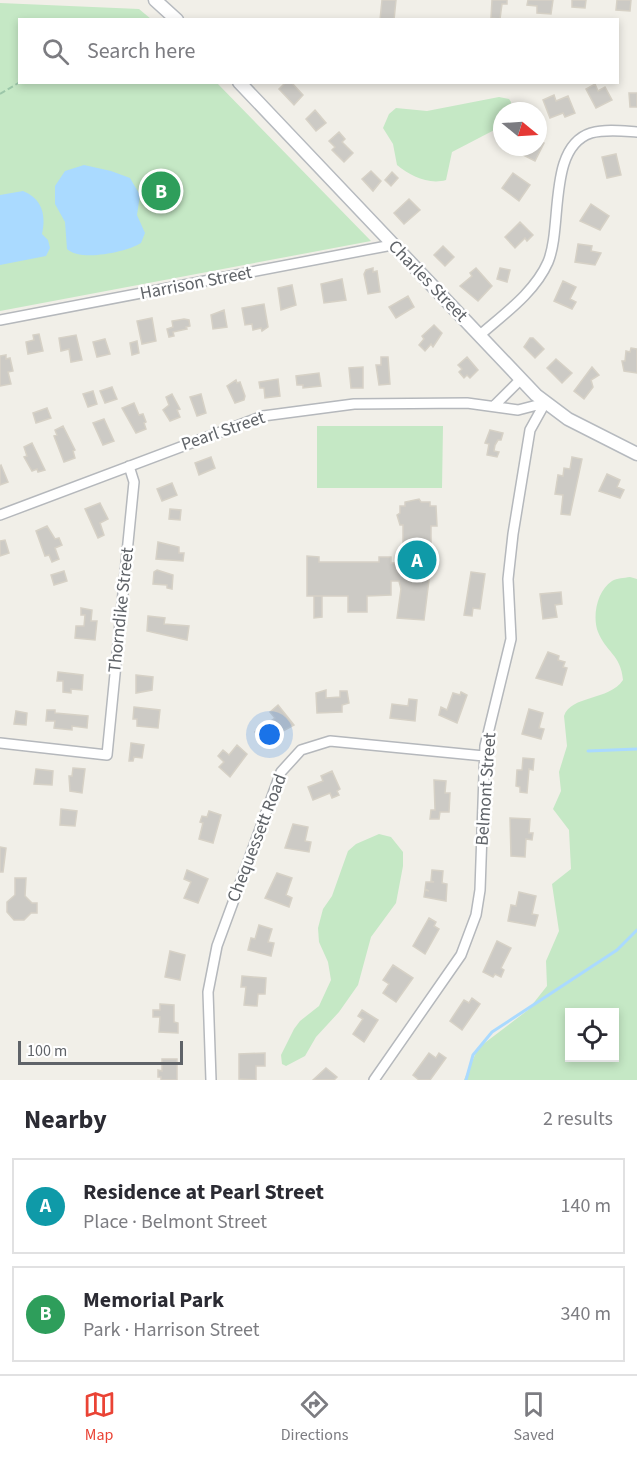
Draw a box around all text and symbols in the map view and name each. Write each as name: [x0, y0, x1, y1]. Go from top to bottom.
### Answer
search box: [18, 18, 619, 84]
icon: search: [39, 35, 72, 68]
text: Search here: [87, 35, 195, 67]
north arrow: [493, 102, 547, 156]
pin: B: [142, 168, 180, 213]
street label: Charles Street: [382, 234, 474, 328]
street label: Harrison Street: [138, 260, 254, 306]
street label: Pearl Street: [178, 405, 268, 457]
pin: A: [398, 538, 436, 582]
street label: Thorndike Street: [102, 546, 140, 674]
your location: [255, 720, 284, 749]
street label: Belmont Street: [470, 732, 502, 846]
street label: Chequessett Road: [221, 770, 293, 906]
map controls: [565, 1008, 619, 1062]
button: locate: [565, 1008, 619, 1062]
scale bar: [18, 1038, 183, 1066]
text: 100 m: [27, 1040, 67, 1062]
text: Nearby: [24, 1101, 107, 1138]
text: 2 results: [543, 1105, 613, 1133]
text: Residence at Pearl Street: [83, 1176, 324, 1208]
text: A: [40, 1192, 51, 1220]
text: 140 m: [561, 1192, 611, 1220]
text: Place · Belmont Street: [83, 1208, 267, 1236]
text: Memorial Park: [83, 1284, 224, 1316]
text: B: [39, 1300, 52, 1328]
text: 340 m: [561, 1300, 611, 1328]
text: Park · Harrison Street: [83, 1316, 260, 1344]
tab: Map: [83, 1388, 116, 1446]
tab: Directions: [281, 1388, 348, 1446]
tab: Saved: [514, 1388, 554, 1446]

